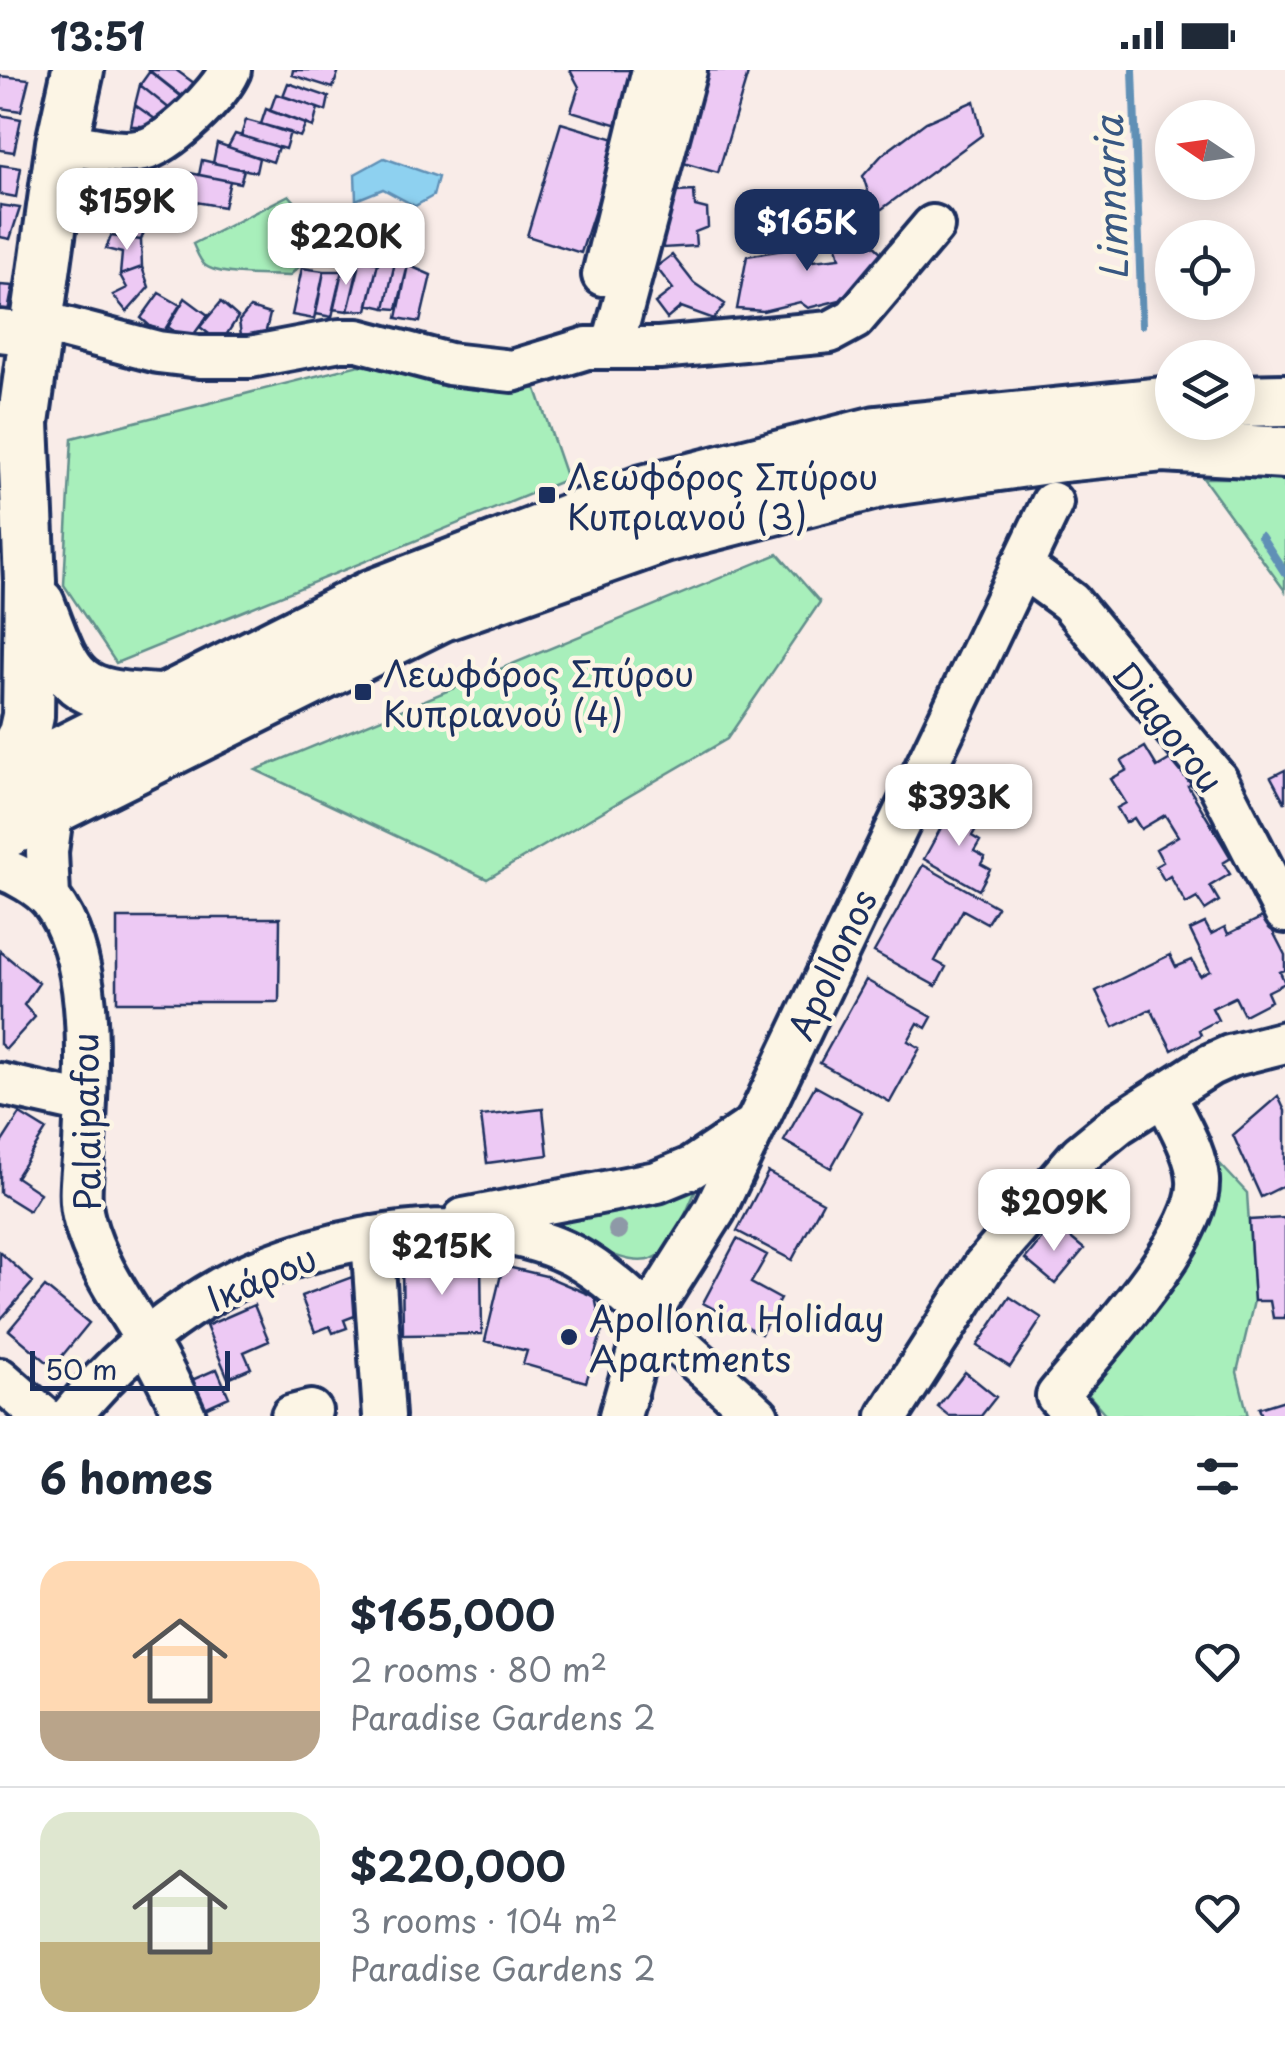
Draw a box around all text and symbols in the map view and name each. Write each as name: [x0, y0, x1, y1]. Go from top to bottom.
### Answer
text: 13:51: [50, 7, 145, 64]
north arrow: [1155, 100, 1255, 200]
map controls: [1155, 100, 1255, 440]
water label: Limnaria: [1079, 114, 1141, 281]
pin: $159K: [57, 168, 197, 253]
text: $159K: [79, 176, 175, 224]
pin: $165K: [737, 189, 877, 274]
text: $165K: [757, 197, 857, 245]
pin: $220K: [276, 203, 416, 288]
text: $220K: [290, 211, 402, 259]
button: locate: [1155, 220, 1255, 320]
button: layers: [1155, 340, 1255, 440]
place label: Λεωφόρος Σπύρου Κυπριανού (3): [567, 449, 878, 542]
marker: Λεωφόρος Σπύρου Κυπριανού (3): [536, 484, 558, 506]
place label: Λεωφόρος Σπύρου Κυπριανού (4): [383, 646, 694, 739]
street label: Diagorou: [1101, 649, 1237, 803]
marker: Λεωφόρος Σπύρου Κυπριανού (4): [352, 681, 374, 703]
pin: $393K: [889, 764, 1029, 849]
text: $393K: [907, 772, 1011, 820]
street label: Apollonos: [773, 880, 889, 1048]
street label: Palaipafou: [57, 1032, 113, 1212]
pin: $209K: [984, 1169, 1124, 1254]
text: $209K: [1000, 1177, 1108, 1225]
pin: $215K: [372, 1213, 512, 1298]
text: $215K: [392, 1221, 492, 1269]
street label: Ικάρου: [198, 1230, 324, 1324]
place label: Apollonia Holiday Apartments: [589, 1291, 885, 1384]
marker: Apollonia Holiday Apartments: [558, 1326, 580, 1348]
scale bar: [30, 1346, 230, 1390]
text: 50 m: [45, 1347, 118, 1390]
text: 6 homes: [40, 1445, 213, 1508]
icon: filters: [1190, 1449, 1245, 1504]
text: $165,000: [350, 1582, 555, 1645]
icon: home: [120, 1601, 240, 1721]
icon: heart: [1190, 1634, 1245, 1689]
text: 2 rooms · 80 m²: [350, 1645, 607, 1693]
text: Paradise Gardens 2: [350, 1693, 656, 1741]
text: $220,000: [350, 1833, 566, 1896]
icon: home: [120, 1852, 240, 1972]
icon: heart: [1190, 1885, 1245, 1940]
text: 3 rooms · 104 m²: [350, 1896, 618, 1944]
text: Paradise Gardens 2: [350, 1944, 656, 1992]

